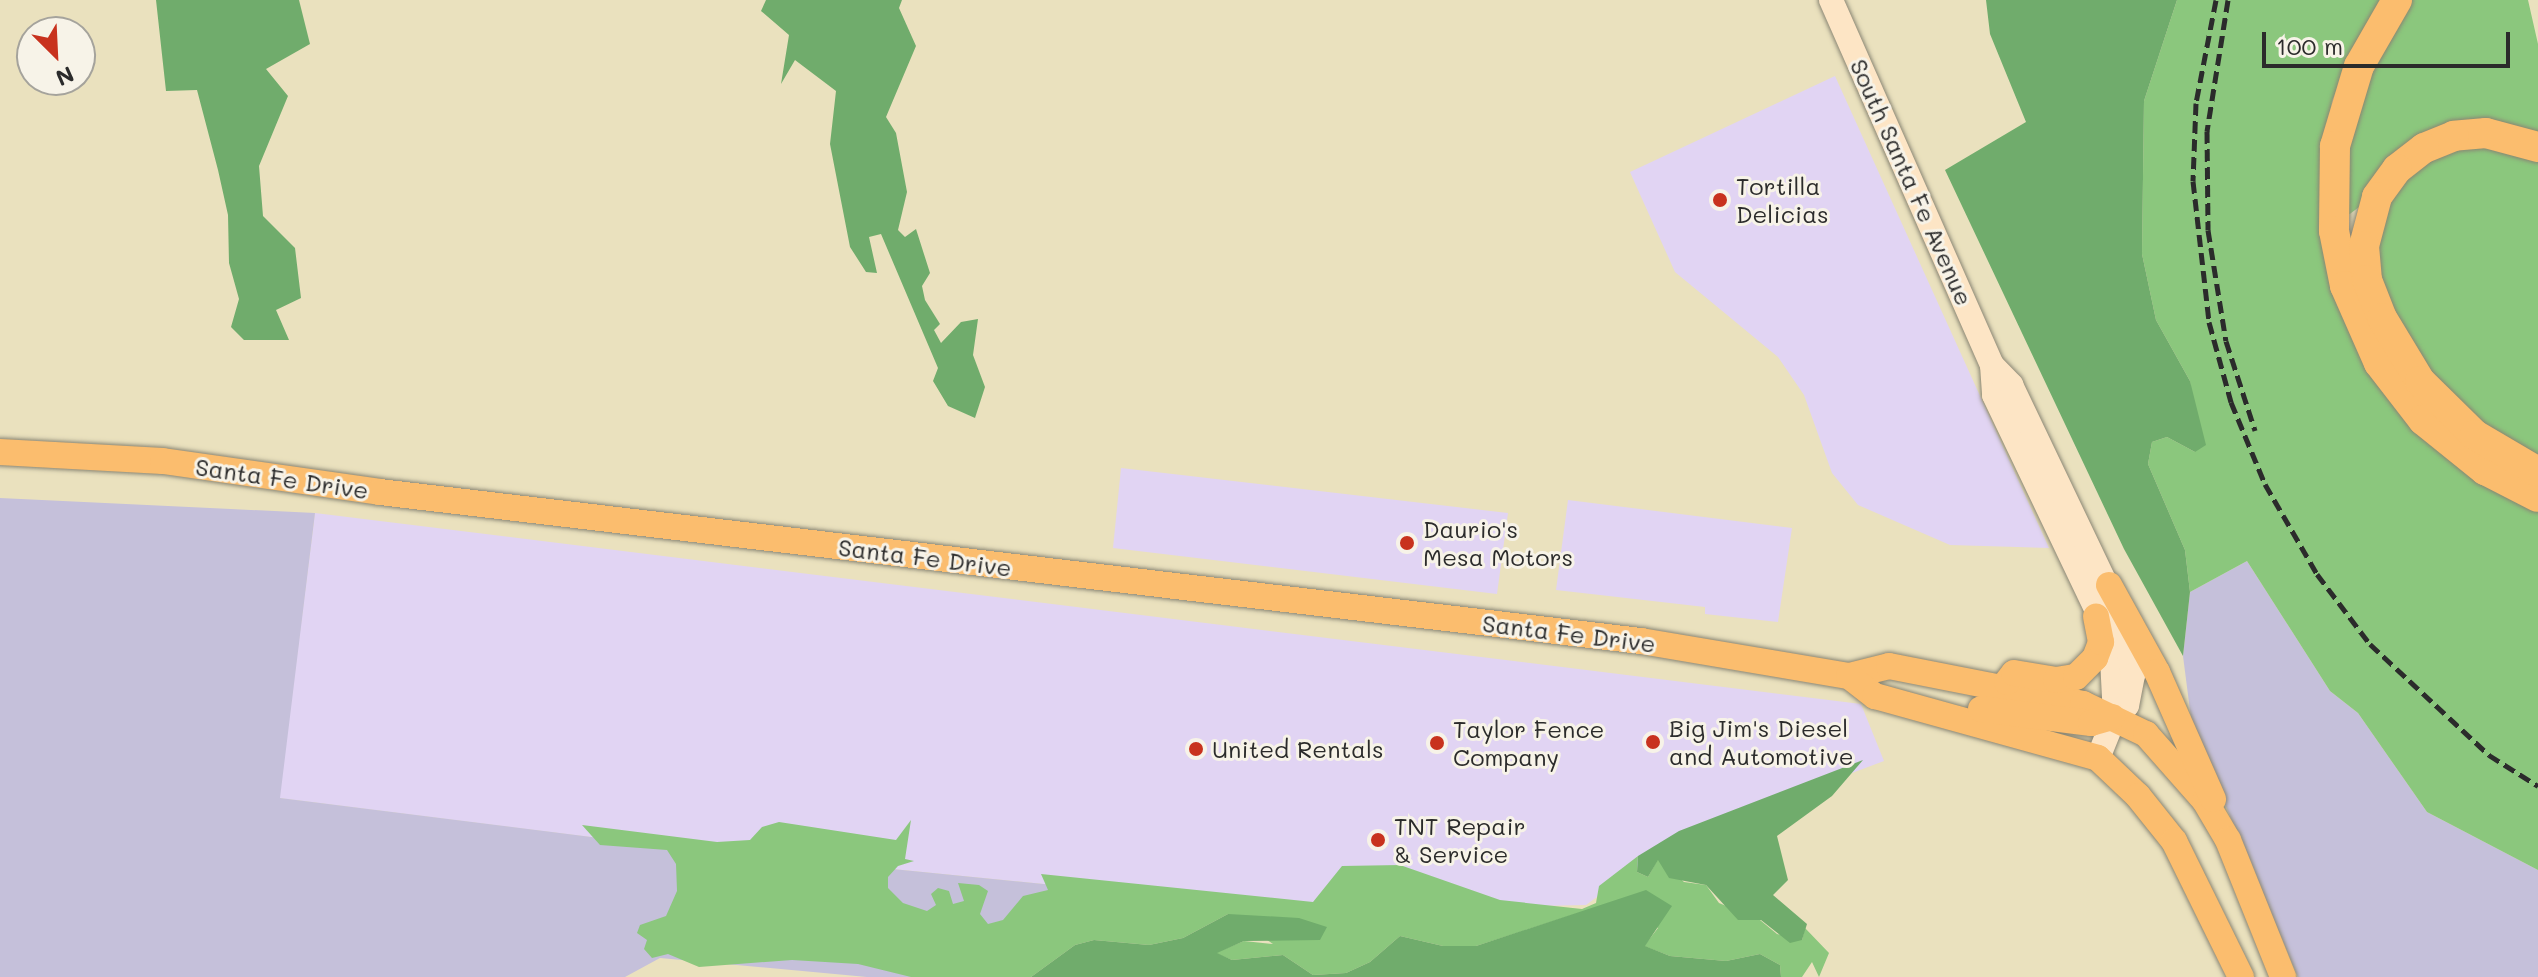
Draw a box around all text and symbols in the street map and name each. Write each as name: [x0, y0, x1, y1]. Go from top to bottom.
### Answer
north arrow: [16, 16, 96, 96]
scale bar: [2266, 16, 2514, 66]
text: 100 m: [2276, 30, 2343, 61]
street label: South Santa Fe Avenue: [1845, 54, 1979, 310]
text: N: [52, 60, 79, 93]
place label: Tortilla Delicias: [1736, 172, 1829, 228]
marker: Tortilla Delicias: [1711, 191, 1729, 209]
street label: Santa Fe Drive: [194, 452, 370, 504]
place label: Daurio's Mesa Motors: [1423, 515, 1573, 571]
street label: Santa Fe Drive: [837, 532, 1013, 582]
marker: Daurio's Mesa Motors: [1398, 534, 1416, 552]
street label: Santa Fe Drive: [1481, 608, 1657, 658]
place label: Big Jim's Diesel and Automotive: [1669, 714, 1853, 770]
place label: Taylor Fence Company: [1453, 715, 1604, 771]
marker: Big Jim's Diesel and Automotive: [1644, 733, 1662, 751]
marker: Taylor Fence Company: [1428, 734, 1446, 752]
place label: United Rentals: [1212, 735, 1384, 763]
marker: United Rentals: [1187, 740, 1205, 758]
place label: TNT Repair & Service: [1394, 812, 1526, 868]
marker: TNT Repair & Service: [1369, 831, 1387, 849]

